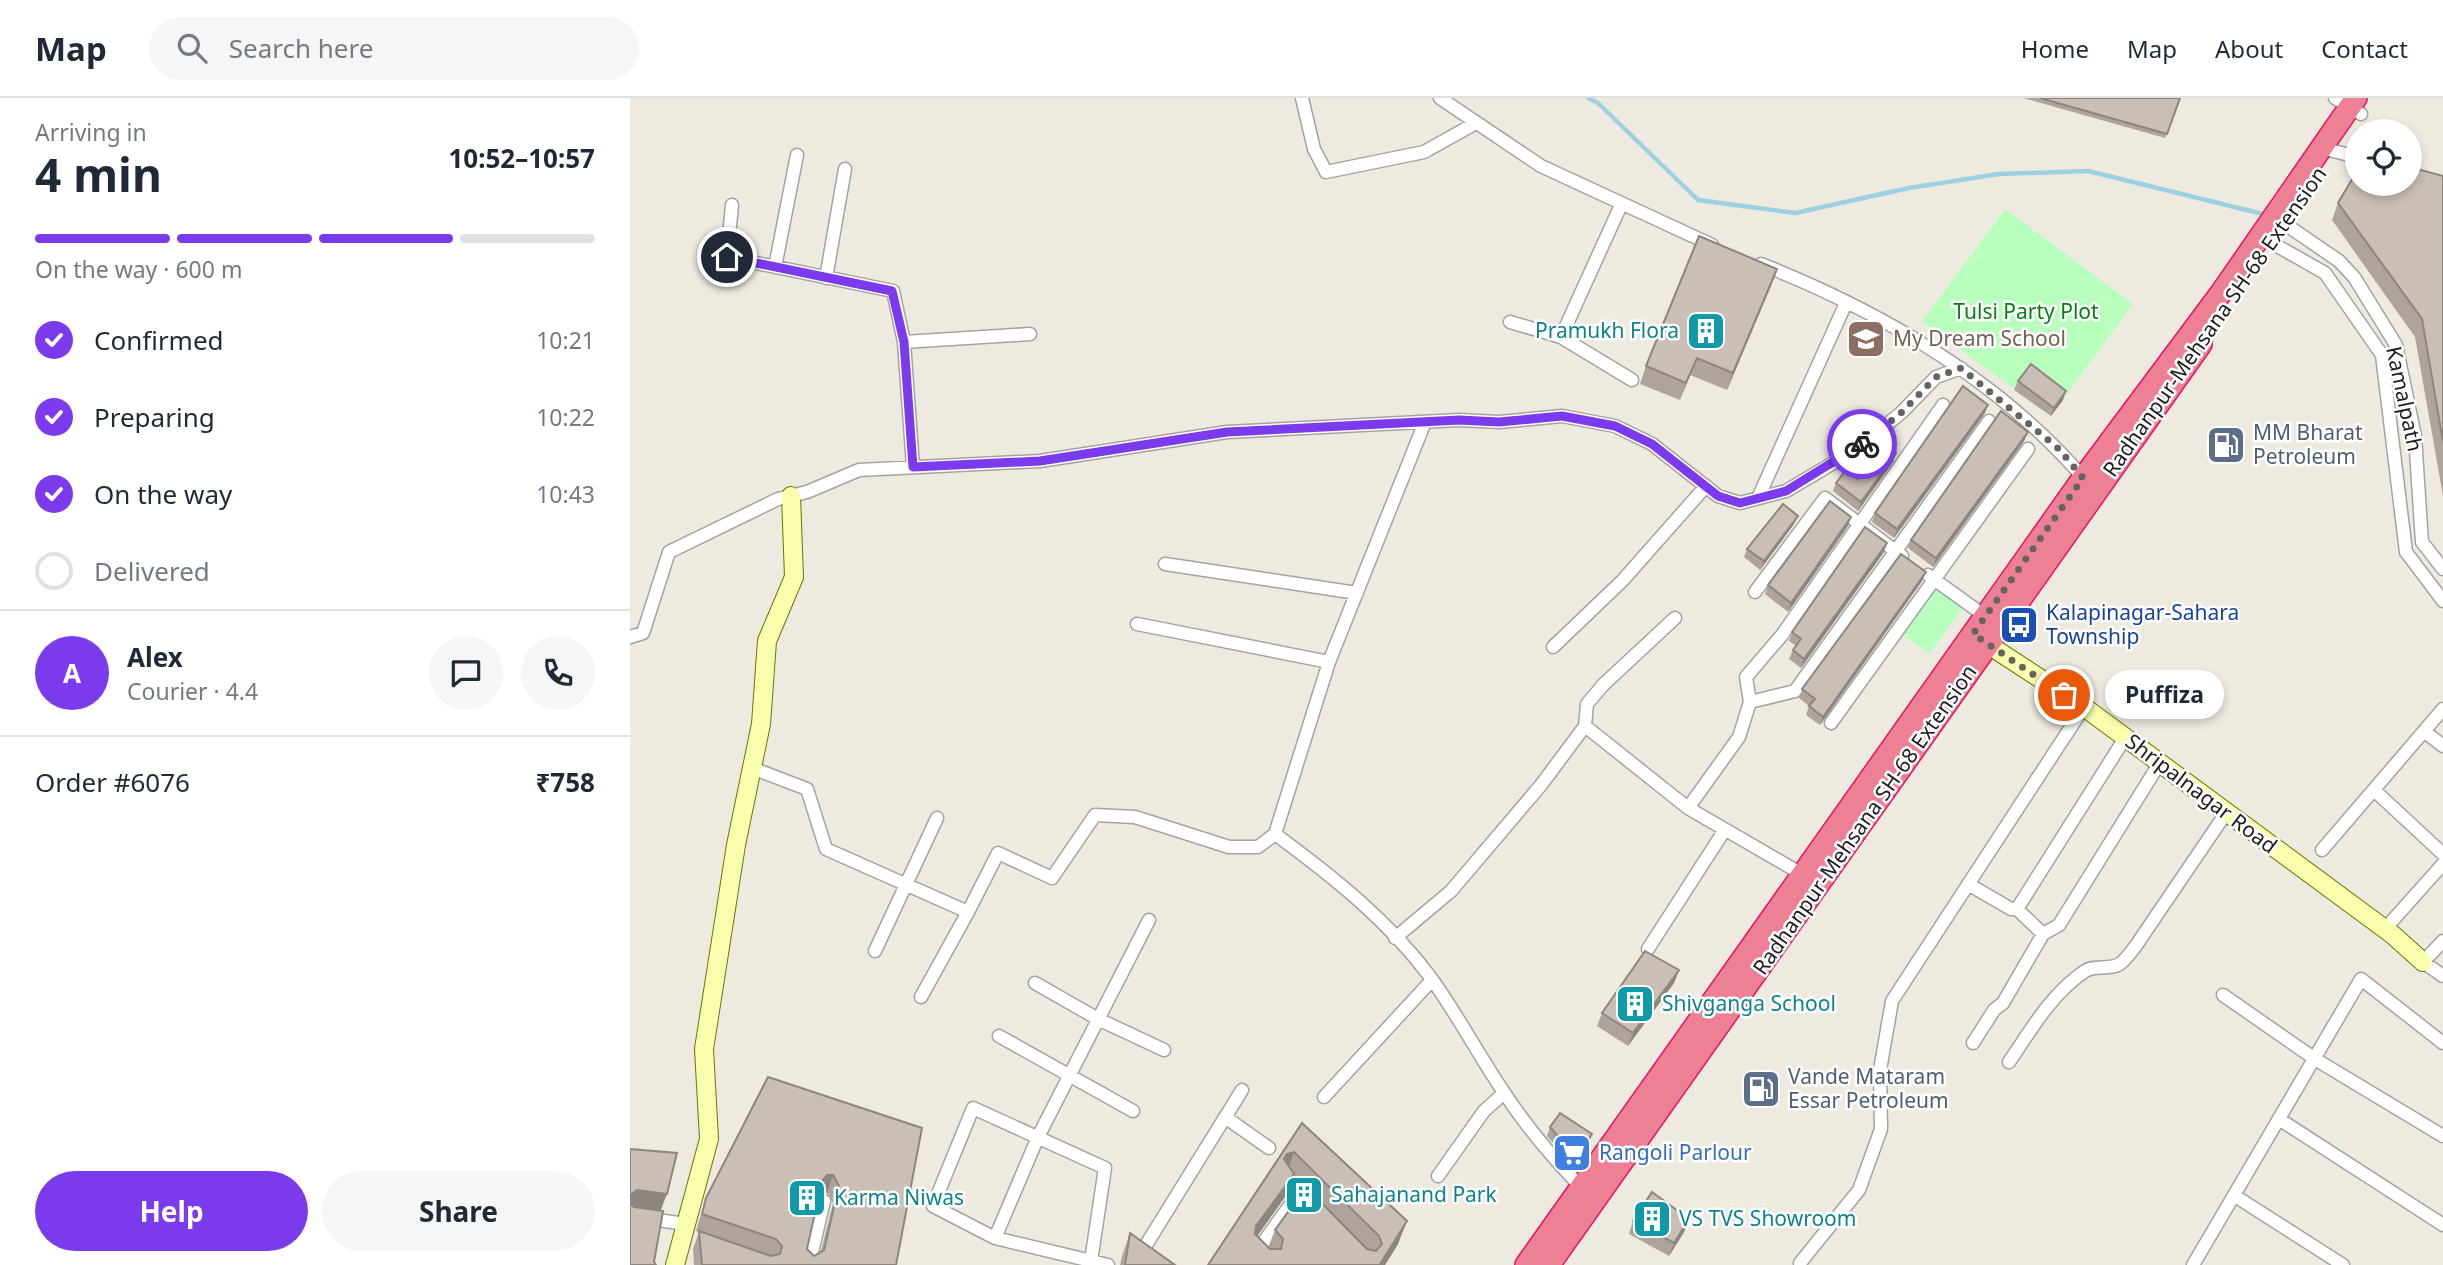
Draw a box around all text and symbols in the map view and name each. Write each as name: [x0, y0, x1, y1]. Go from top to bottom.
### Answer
search box: [149, 17, 639, 80]
text: Map: [35, 26, 107, 71]
icon: search: [173, 29, 211, 67]
text: Search here: [229, 30, 373, 66]
text: Home: [2021, 32, 2089, 65]
text: Map: [2127, 32, 2177, 65]
text: About: [2215, 32, 2283, 65]
text: Contact: [2321, 32, 2408, 65]
text: Arriving in: [35, 116, 147, 148]
map controls: [2345, 119, 2422, 196]
button: locate: [2345, 119, 2422, 196]
text: 10:52–10:57: [448, 140, 595, 176]
text: 4 min: [35, 143, 162, 205]
street label: Radhanpur-Mehsana SH-68 Extension: [2096, 161, 2332, 482]
pin: [697, 227, 757, 287]
icon: home: [708, 238, 746, 276]
text: On the way · 600 m: [35, 253, 242, 285]
park label: Tulsi Party Plot: [1953, 297, 2099, 325]
building icon: Pramukh Flora: [1685, 310, 1727, 352]
place label: Pramukh Flora: [1535, 316, 1679, 344]
school or university icon: My Dream School: [1845, 318, 1887, 360]
icon: check: [35, 321, 73, 359]
text: Confirmed: [94, 322, 224, 358]
text: 10:21: [536, 324, 595, 356]
place label: My Dream School: [1893, 324, 2066, 352]
street label: Kamalpath: [2380, 344, 2430, 454]
icon: check: [35, 398, 73, 436]
text: Preparing: [94, 399, 215, 435]
text: 10:22: [536, 401, 595, 433]
courier: [1827, 409, 1897, 479]
place label: MM Bharat Petroleum: [2253, 418, 2363, 470]
fuel station icon: MM Bharat Petroleum: [2205, 424, 2247, 466]
icon: bike: [1843, 425, 1881, 463]
icon: check: [35, 475, 73, 513]
text: On the way: [94, 476, 232, 512]
text: 10:43: [536, 478, 595, 510]
text: Delivered: [94, 553, 210, 589]
place label: Kalapinagar-Sahara Township: [2046, 598, 2239, 650]
bus stop icon: Kalapinagar-Sahara Township: [1998, 604, 2040, 646]
button: chat: [429, 636, 503, 710]
button: phone: [521, 636, 595, 710]
text: Alex: [127, 639, 183, 675]
text: A: [63, 655, 81, 691]
street label: Radhanpur-Mehsana SH-68 Extension: [1746, 659, 1982, 980]
pin: [2034, 665, 2094, 725]
callout: Puffiza: [2106, 670, 2225, 720]
text: Courier · 4.4: [127, 675, 258, 707]
icon: bag: [2045, 676, 2083, 714]
text: Puffiza: [2125, 678, 2204, 710]
street label: Shripalnagar Road: [2120, 727, 2283, 859]
text: Order #6076: [35, 764, 190, 800]
text: ₹758: [536, 764, 595, 800]
building icon: Shivganga School: [1614, 983, 1656, 1025]
place label: Shivganga School: [1662, 989, 1836, 1017]
place label: Vande Mataram Essar Petroleum: [1788, 1062, 1949, 1114]
fuel station icon: Vande Mataram Essar Petroleum: [1740, 1068, 1782, 1110]
supermarket icon: Rangoli Parlour: [1551, 1132, 1593, 1174]
place label: Rangoli Parlour: [1599, 1138, 1752, 1166]
button: Help: [35, 1171, 308, 1251]
button: Share: [322, 1171, 595, 1251]
building icon: Sahajanand Park: [1283, 1174, 1325, 1216]
building icon: Karma Niwas: [786, 1177, 828, 1219]
place label: Sahajanand Park: [1331, 1180, 1498, 1208]
place label: Karma Niwas: [834, 1183, 964, 1211]
building icon: VS TVS Showroom: [1631, 1198, 1673, 1240]
place label: VS TVS Showroom: [1679, 1204, 1856, 1232]

